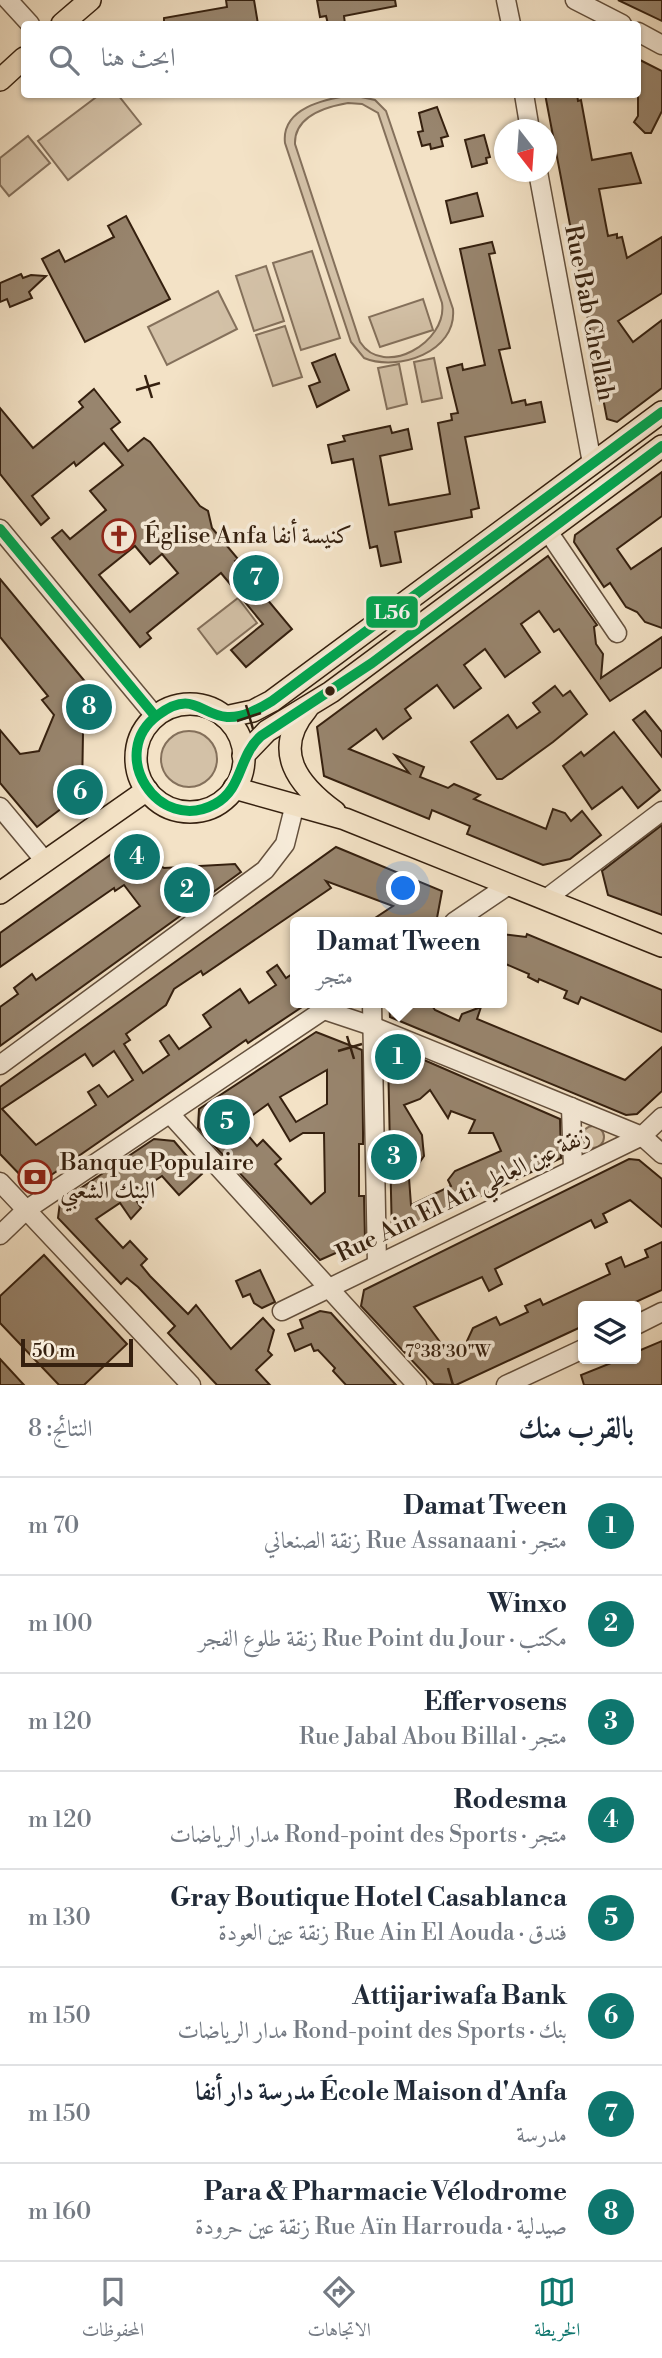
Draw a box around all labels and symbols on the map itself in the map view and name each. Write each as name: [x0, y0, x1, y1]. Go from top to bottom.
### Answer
north arrow: [494, 119, 557, 182]
street label: Rue Bab Chellah: [557, 223, 621, 403]
church icon: Église Anfa كنيسة أنفا: [100, 517, 138, 555]
place label: Église Anfa كنيسة أنفا: [144, 518, 352, 551]
pin: 7: [233, 552, 279, 604]
line badge: L56: [365, 595, 419, 629]
text: L56: [374, 601, 410, 625]
pin: 8: [66, 681, 112, 733]
unlabelled marker: [323, 684, 337, 698]
pin: 6: [57, 766, 103, 818]
pin: 4: [114, 831, 160, 883]
pin: 2: [164, 864, 210, 916]
your location: [386, 871, 420, 905]
pin: 1: [375, 1031, 421, 1083]
pin: 5: [204, 1096, 250, 1148]
street label: Rue Ain El Ati زنقة عين العاطي: [331, 1120, 598, 1276]
pin: 3: [371, 1131, 417, 1183]
place label: Banque Populaire البنك الشعبي: [59, 1148, 254, 1212]
bank icon: Banque Populaire البنك الشعبي: [16, 1158, 54, 1196]
scale bar: [21, 1336, 133, 1368]
text: 7°38'30"W: [405, 1340, 492, 1363]

